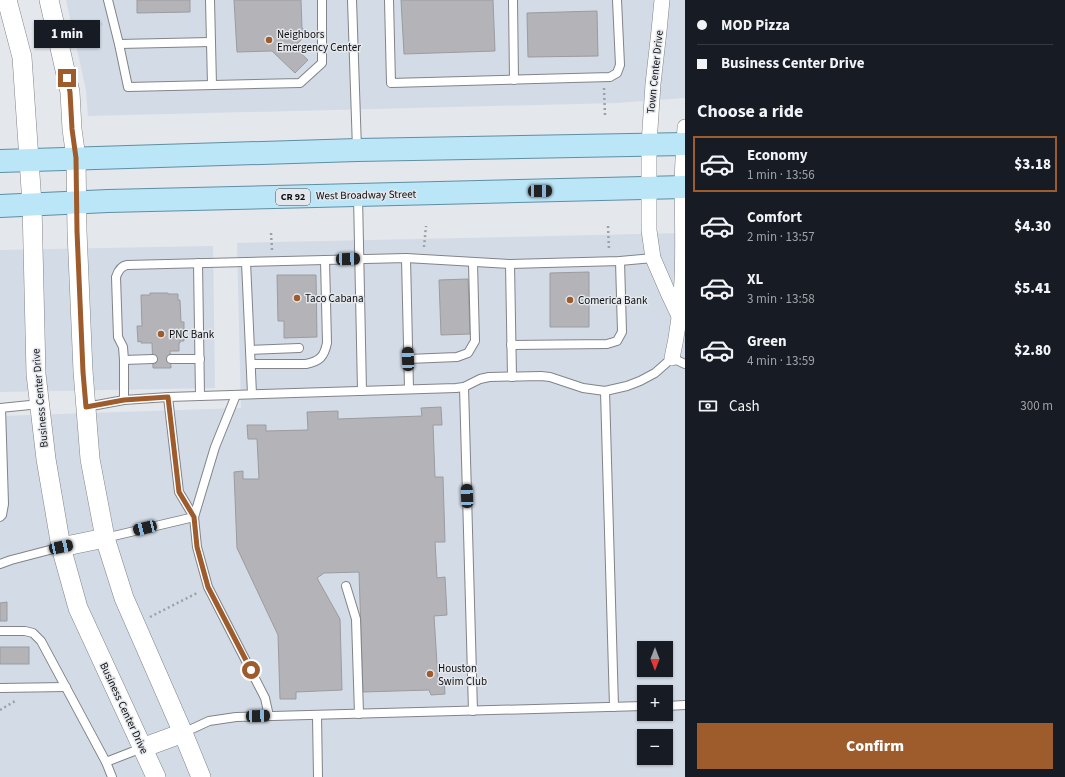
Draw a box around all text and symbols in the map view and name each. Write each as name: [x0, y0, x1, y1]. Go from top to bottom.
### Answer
text: MOD Pizza: [721, 15, 790, 36]
callout: 1 min: [34, 20, 100, 48]
text: 1 min: [51, 25, 83, 43]
place label: Neighbors Emergency Center: [277, 27, 361, 55]
street label: Town Center Drive: [643, 29, 667, 114]
marker: Neighbors Emergency Center: [264, 35, 274, 45]
text: Business Center Drive: [721, 53, 864, 74]
route end: [58, 69, 76, 87]
text: Choose a ride: [697, 99, 803, 124]
text: Economy: [747, 145, 808, 166]
icon: car: [699, 146, 735, 182]
text: $3.18: [1014, 154, 1051, 175]
text: 1 min · 13:56: [747, 166, 815, 184]
car: [528, 185, 552, 197]
street label: West Broadway Street: [316, 187, 417, 203]
road number: CR 92: [276, 189, 310, 205]
text: Comfort: [747, 207, 802, 228]
icon: car: [699, 208, 735, 244]
text: $4.30: [1014, 216, 1051, 237]
text: 2 min · 13:57: [747, 228, 815, 246]
car: [336, 253, 360, 265]
text: XL: [747, 269, 763, 290]
icon: car: [699, 270, 735, 306]
text: $5.41: [1014, 278, 1051, 299]
text: 3 min · 13:58: [747, 290, 815, 308]
place label: Taco Cabana: [305, 291, 363, 306]
marker: Taco Cabana: [292, 293, 302, 303]
place label: Comerica Bank: [578, 293, 648, 308]
marker: Comerica Bank: [565, 295, 575, 305]
place label: PNC Bank: [169, 327, 215, 342]
marker: PNC Bank: [156, 329, 166, 339]
text: Green: [747, 331, 787, 352]
icon: car: [699, 332, 735, 368]
text: $2.80: [1014, 340, 1051, 361]
street label: Business Center Drive: [28, 347, 52, 448]
car: [402, 347, 414, 371]
text: 4 min · 13:59: [747, 352, 815, 370]
icon: cash: [697, 395, 719, 417]
text: Cash: [729, 396, 760, 417]
text: 300 m: [1020, 397, 1053, 415]
car: [461, 484, 473, 508]
car: [132, 519, 158, 537]
car: [48, 539, 74, 555]
north arrow: [637, 641, 673, 677]
map controls: [637, 641, 673, 765]
street label: Business Center Drive: [96, 660, 152, 757]
route start: [242, 661, 260, 679]
place label: Houston Swim Club: [438, 661, 487, 689]
marker: Houston Swim Club: [425, 669, 435, 679]
button: +: [637, 685, 673, 721]
car: [246, 710, 270, 722]
button: Confirm: [697, 723, 1053, 769]
button: −: [637, 729, 673, 765]

